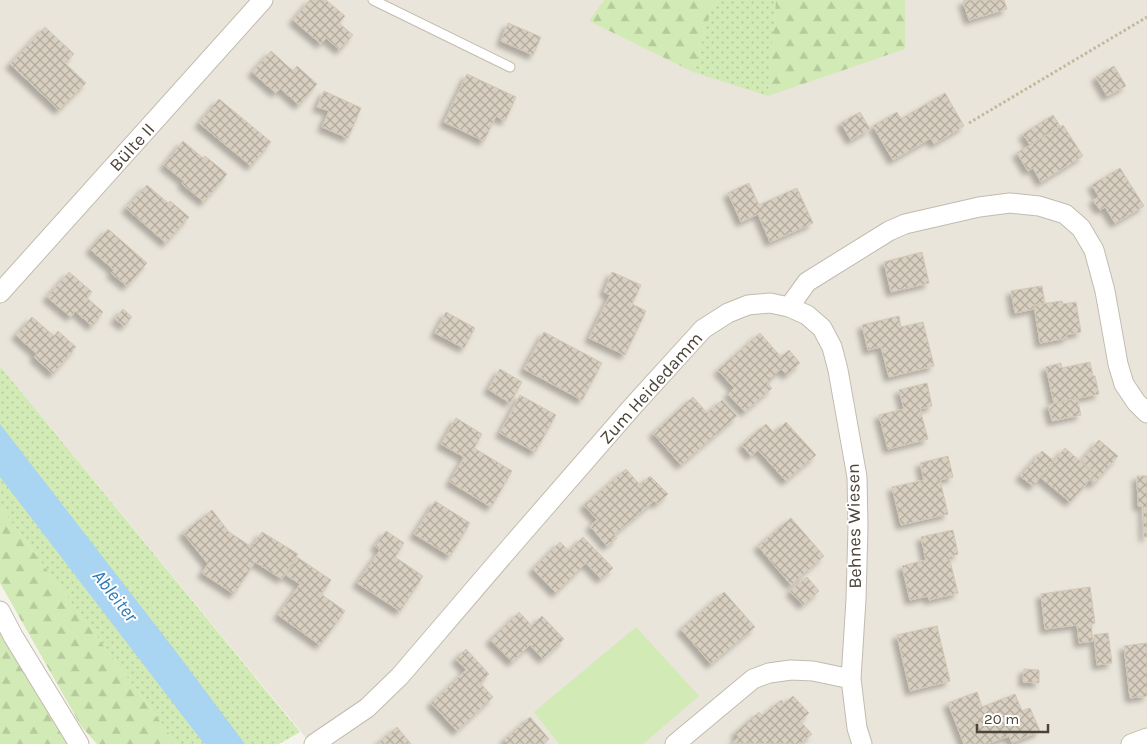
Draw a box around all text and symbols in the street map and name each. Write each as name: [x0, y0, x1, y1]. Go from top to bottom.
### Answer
street label: Bülte II: [105, 118, 159, 176]
street label: Zum Heidedamm: [595, 327, 707, 449]
street label: Behnes Wiesen: [842, 463, 866, 589]
water label: Ableiter: [88, 565, 143, 628]
scale bar: [977, 702, 1048, 734]
text: 20 m: [984, 710, 1019, 728]

